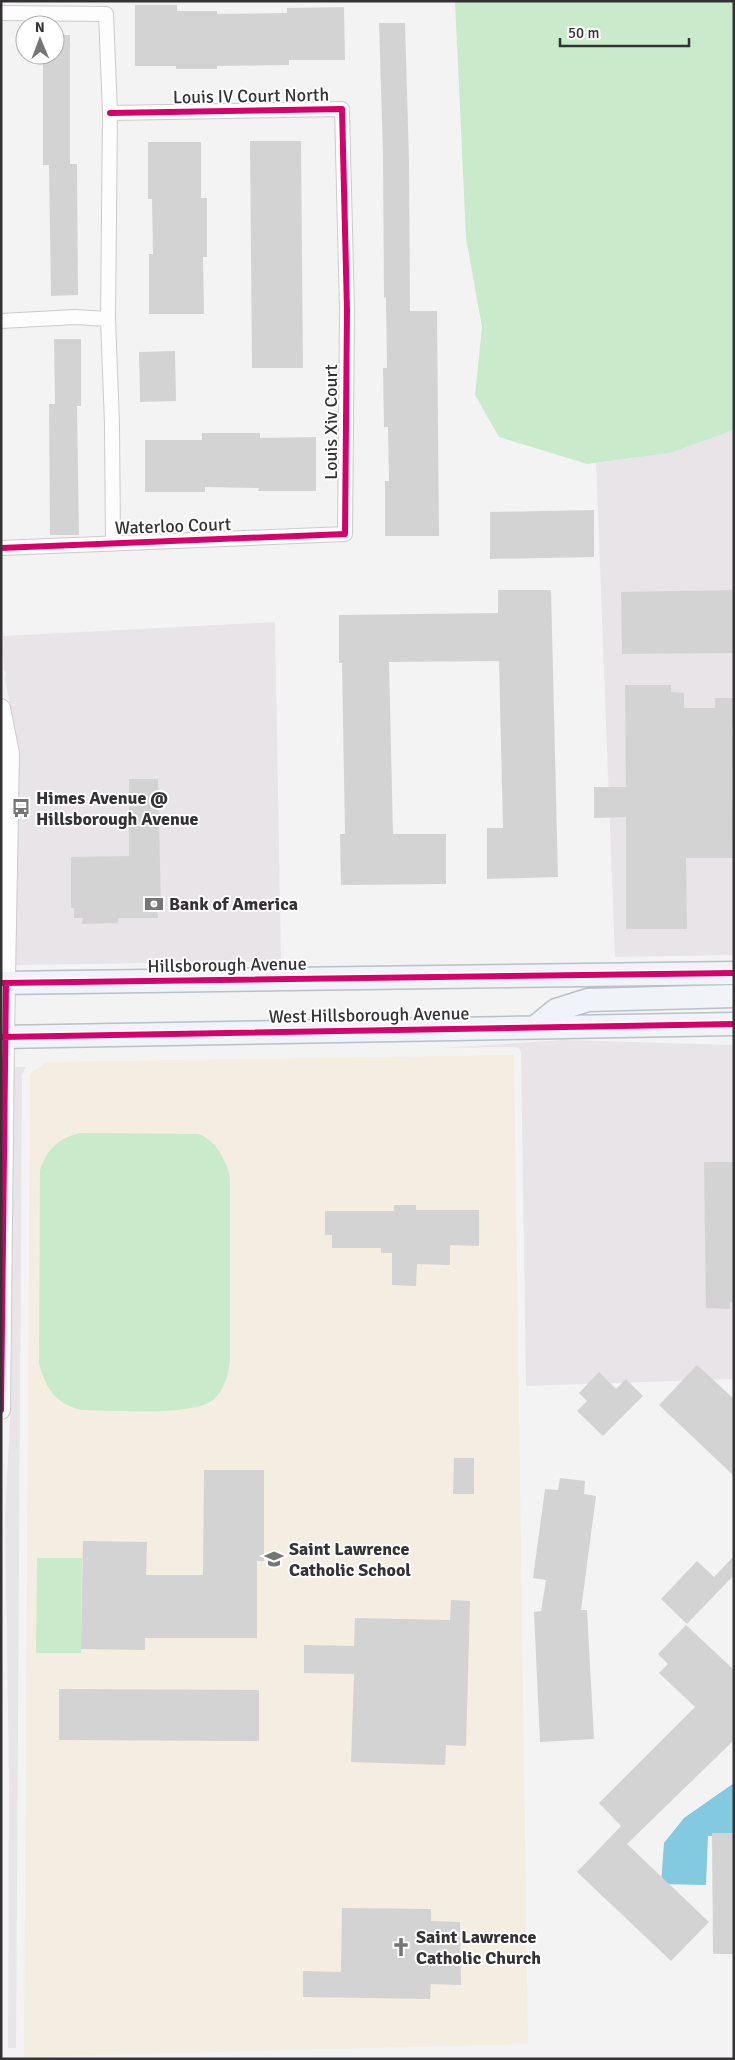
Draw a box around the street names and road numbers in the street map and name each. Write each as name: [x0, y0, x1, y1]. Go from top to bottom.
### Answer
street label: Louis IV Court North: [173, 84, 329, 108]
street label: Louis Xiv Court: [320, 364, 342, 480]
street label: Waterloo Court: [114, 513, 232, 539]
street label: Hillsborough Avenue: [147, 953, 307, 977]
street label: West Hillsborough Avenue: [268, 1002, 470, 1028]

